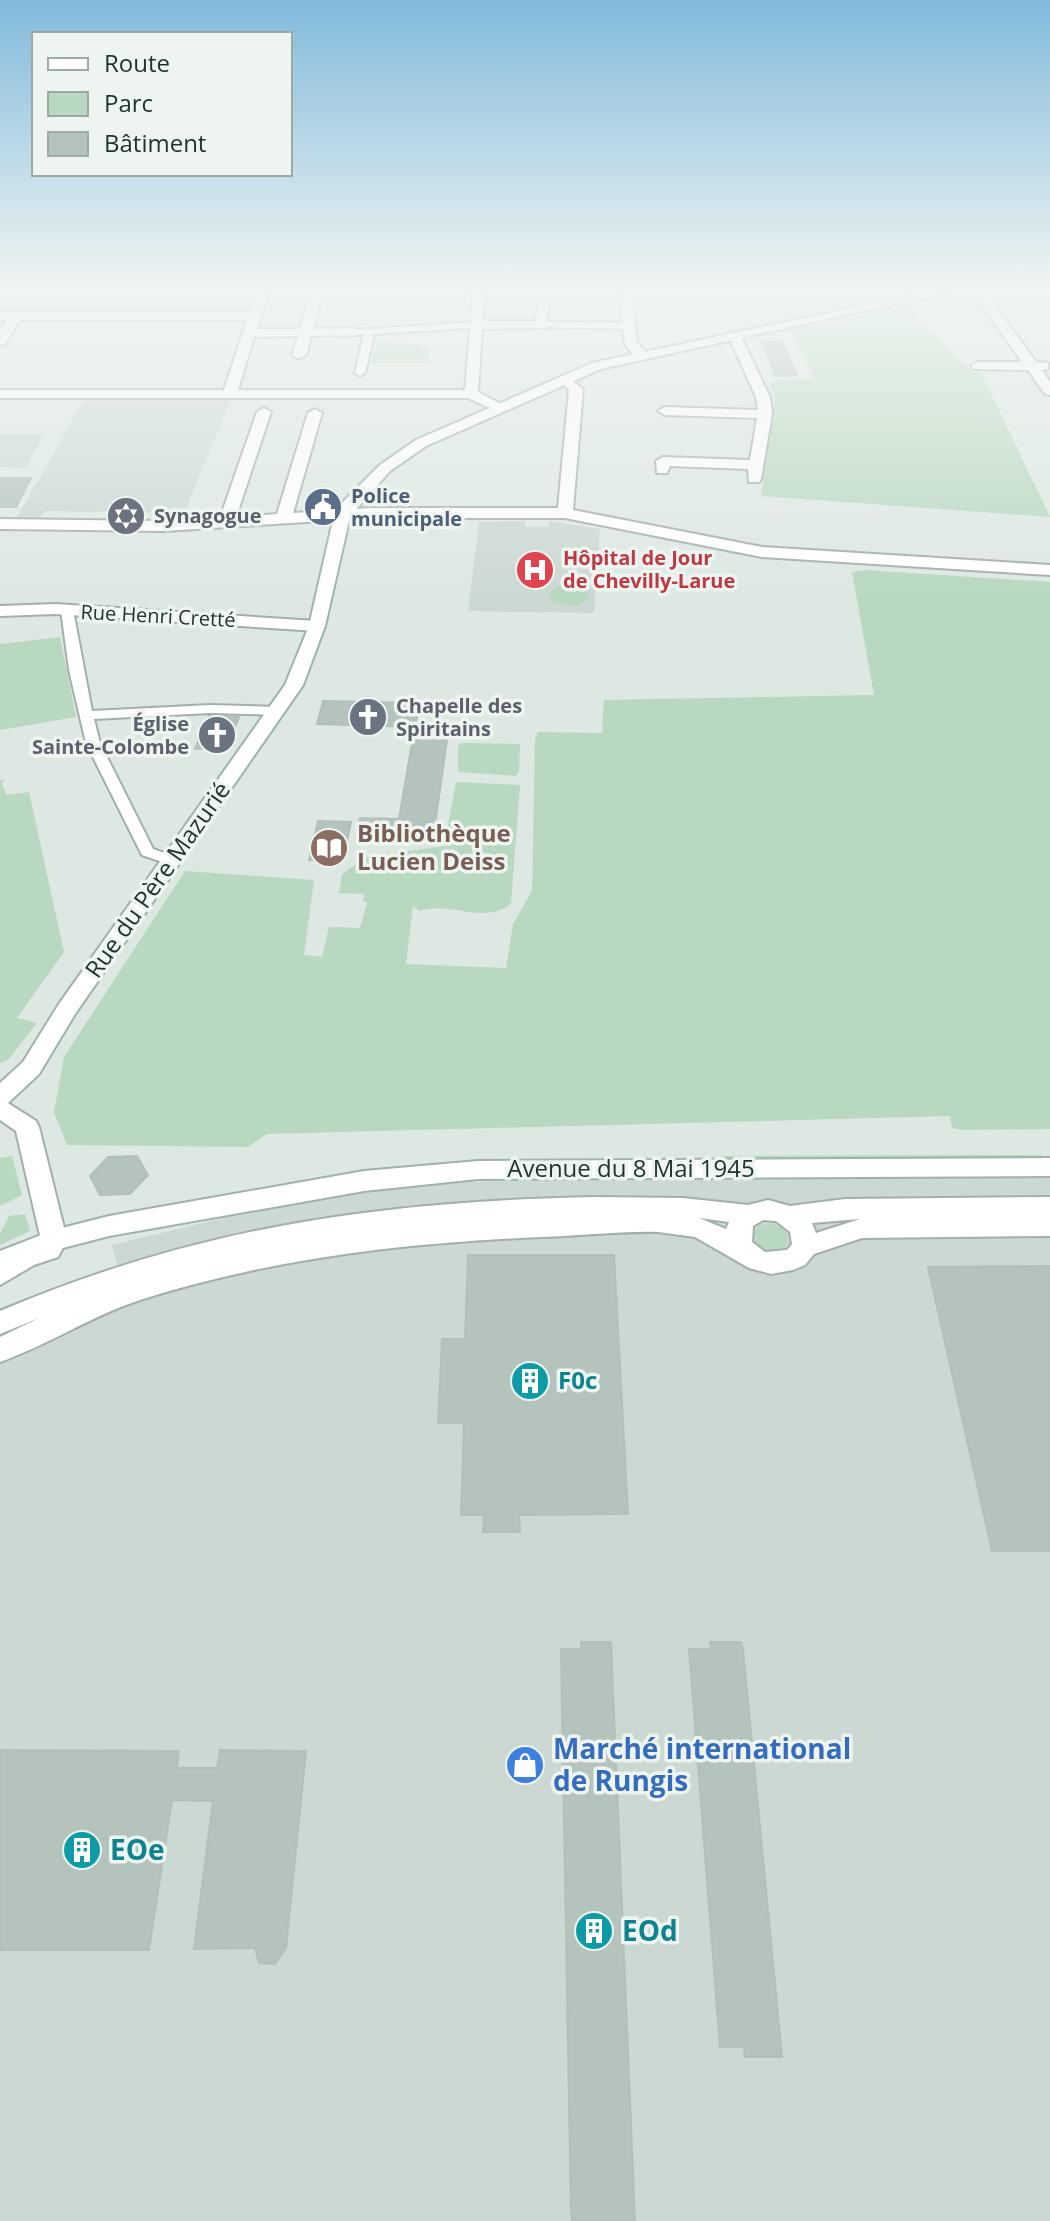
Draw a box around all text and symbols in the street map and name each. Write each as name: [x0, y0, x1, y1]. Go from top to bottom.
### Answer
legend: [32, 32, 292, 176]
text: Route: [104, 46, 170, 79]
text: Parc: [104, 86, 153, 119]
text: Bâtiment: [104, 126, 206, 159]
place label: Police municipale: [351, 482, 462, 532]
public building icon: Police municipale: [302, 486, 344, 528]
synagogue icon: Synagogue: [105, 495, 147, 537]
place label: Synagogue: [154, 502, 262, 529]
place label: Hôpital de Jour de Chevilly-Larue: [563, 544, 735, 594]
hospital icon: Hôpital de Jour de Chevilly-Larue: [514, 549, 556, 591]
street label: Rue Henri Cretté: [80, 598, 236, 633]
place label: Chapelle des Spiritains: [396, 692, 522, 742]
church icon: Chapelle des Spiritains: [347, 696, 389, 738]
place label: Église Sainte-Colombe: [32, 710, 189, 760]
church icon: Église Sainte-Colombe: [196, 714, 238, 756]
street label: Rue du Père Mazurié: [77, 774, 237, 984]
place label: Bibliothèque Lucien Deiss: [357, 816, 511, 877]
library icon: Bibliothèque Lucien Deiss: [308, 827, 350, 869]
street label: Avenue du 8 Mai 1945: [507, 1151, 755, 1184]
building icon: F0c: [509, 1360, 551, 1402]
place label: F0c: [558, 1363, 597, 1396]
place label: Marché international de Rungis: [553, 1729, 851, 1799]
shop icon: Marché international de Rungis: [504, 1744, 546, 1786]
building icon: EOe: [61, 1829, 103, 1871]
place label: EOe: [110, 1830, 165, 1868]
building icon: EOd: [573, 1910, 615, 1952]
place label: EOd: [622, 1911, 678, 1949]

